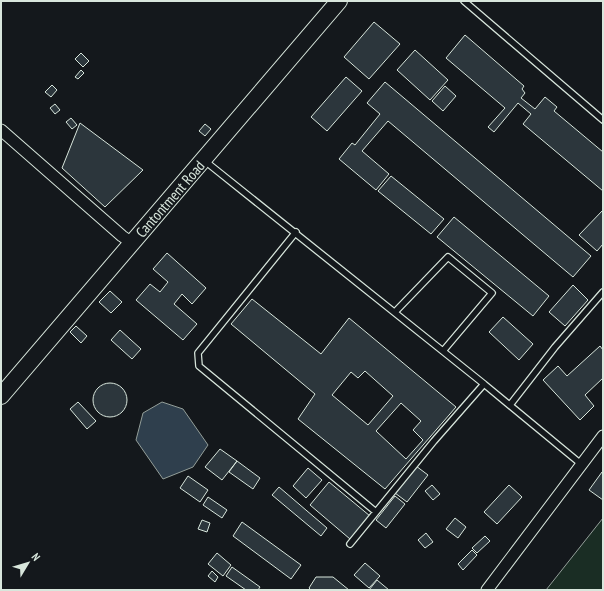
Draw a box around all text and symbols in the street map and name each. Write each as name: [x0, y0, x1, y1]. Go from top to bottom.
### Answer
street label: Cantontment Road: [131, 157, 209, 241]
north arrow: [8, 543, 48, 583]
text: N: [29, 550, 43, 564]

